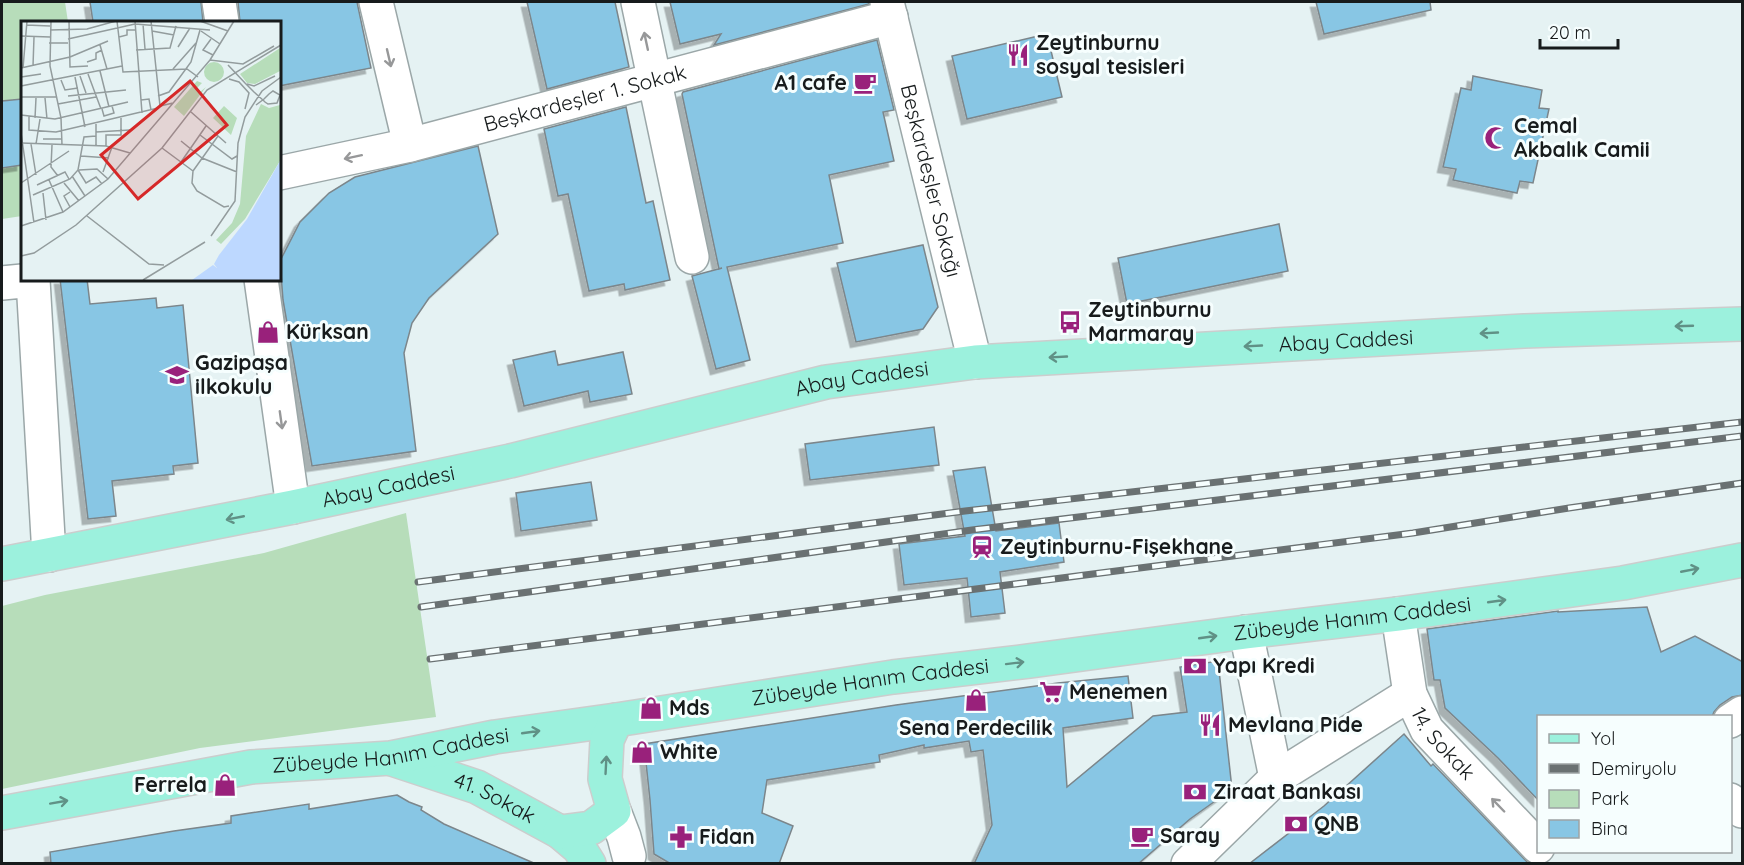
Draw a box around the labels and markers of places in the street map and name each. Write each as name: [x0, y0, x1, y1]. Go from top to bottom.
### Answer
place label: Zeytinburnu sosyal tesisleri: [1036, 29, 1184, 79]
restaurant icon: Zeytinburnu sosyal tesisleri: [1005, 42, 1031, 68]
place label: A1 cafe: [774, 69, 847, 95]
cafe icon: A1 cafe: [852, 70, 878, 96]
place label: Cemal Akbalık Camii: [1514, 112, 1650, 162]
mosque icon: Cemal Akbalık Camii: [1483, 125, 1509, 151]
place label: Zeytinburnu Marmaray: [1088, 296, 1212, 346]
bus stop icon: Zeytinburnu Marmaray: [1057, 309, 1083, 335]
place label: Kürksan: [286, 318, 369, 344]
shop icon: Kürksan: [255, 319, 281, 345]
place label: Gazipaşa ilkokulu: [195, 349, 288, 399]
school or university icon: Gazipaşa ilkokulu: [164, 362, 190, 388]
place label: Zeytinburnu-Fişekhane: [1000, 533, 1233, 559]
station icon: Zeytinburnu-Fişekhane: [969, 534, 995, 560]
place label: Yapı Kredi: [1213, 652, 1315, 678]
bank icon: Yapı Kredi: [1182, 653, 1208, 679]
place label: Menemen: [1069, 678, 1168, 704]
supermarket icon: Menemen: [1038, 679, 1064, 705]
shop icon: Sena Perdecilik: [963, 687, 989, 713]
place label: Mds: [669, 694, 710, 720]
shop icon: Mds: [638, 695, 664, 721]
place label: Mevlana Pide: [1228, 711, 1363, 737]
restaurant icon: Mevlana Pide: [1197, 712, 1223, 738]
place label: Sena Perdecilik: [899, 714, 1053, 740]
place label: White: [660, 738, 718, 764]
shop icon: White: [629, 739, 655, 765]
place label: Ferrela: [134, 771, 207, 797]
shop icon: Ferrela: [212, 772, 238, 798]
place label: Ziraat Bankası: [1213, 778, 1361, 804]
bank icon: Ziraat Bankası: [1182, 779, 1208, 805]
place label: QNB: [1314, 810, 1359, 836]
bank icon: QNB: [1283, 811, 1309, 837]
place label: Saray: [1160, 822, 1220, 848]
place label: Fidan: [699, 823, 755, 849]
cafe icon: Saray: [1129, 823, 1155, 849]
pharmacy icon: Fidan: [668, 824, 694, 850]

